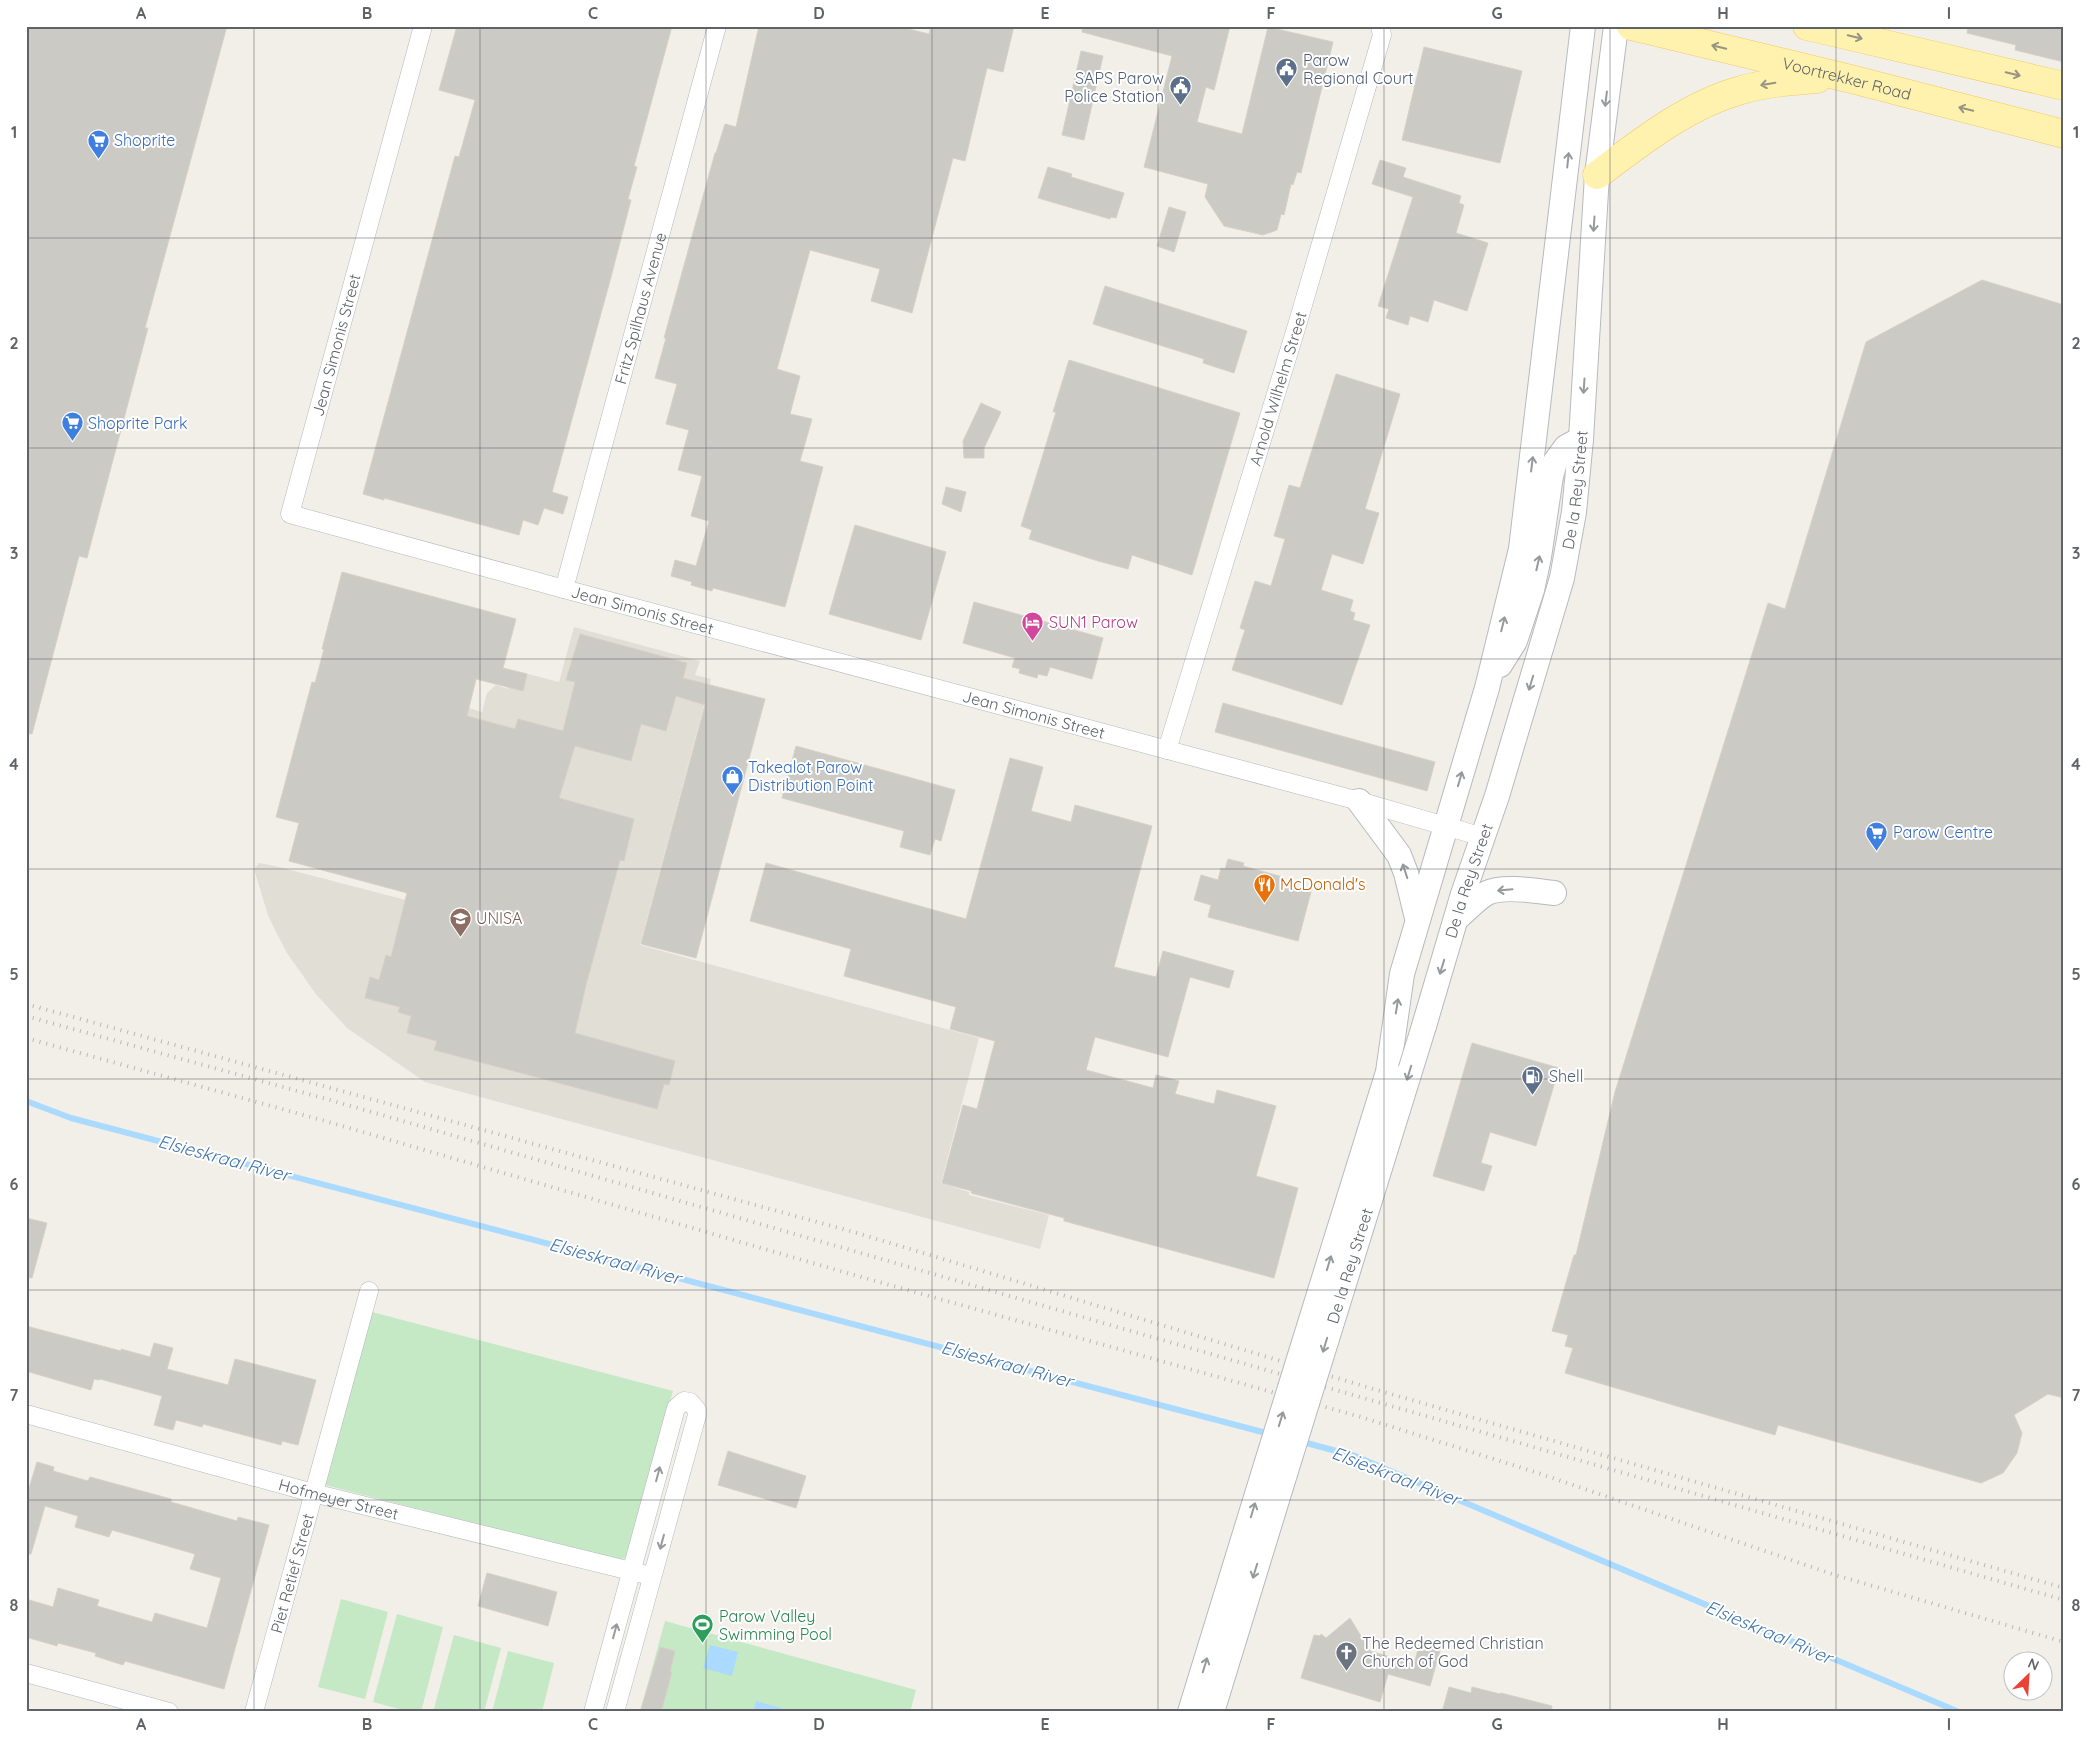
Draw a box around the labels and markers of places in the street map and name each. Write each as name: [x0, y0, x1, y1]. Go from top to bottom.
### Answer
place label: Parow Regional Court: [1303, 50, 1413, 88]
public building icon: Parow Regional Court: [1275, 57, 1299, 88]
place label: SAPS Parow Police Station: [1064, 68, 1164, 106]
public building icon: SAPS Parow Police Station: [1168, 75, 1192, 106]
supermarket icon: Shoprite: [86, 128, 110, 159]
place label: Shoprite: [114, 130, 175, 150]
supermarket icon: Shoprite Park: [60, 411, 84, 442]
place label: Shoprite Park: [88, 413, 188, 433]
hotel icon: SUN1 Parow: [1021, 610, 1045, 641]
place label: SUN1 Parow: [1049, 612, 1138, 632]
place label: Takealot Parow Distribution Point: [748, 757, 874, 795]
shop icon: Takealot Parow Distribution Point: [720, 764, 744, 795]
supermarket icon: Parow Centre: [1865, 820, 1889, 851]
place label: Parow Centre: [1893, 822, 1993, 842]
restaurant icon: McDonald's: [1252, 872, 1276, 903]
place label: McDonald's: [1280, 874, 1366, 894]
school or university icon: UNISA: [448, 906, 472, 937]
place label: UNISA: [476, 908, 522, 928]
fuel station icon: Shell: [1521, 1064, 1545, 1095]
place label: Shell: [1549, 1066, 1583, 1086]
place label: Parow Valley Swimming Pool: [719, 1606, 832, 1644]
sports icon: Parow Valley Swimming Pool: [691, 1613, 715, 1644]
place label: The Redeemed Christian Church of God: [1362, 1633, 1544, 1671]
church icon: The Redeemed Christian Church of God: [1334, 1640, 1358, 1671]

